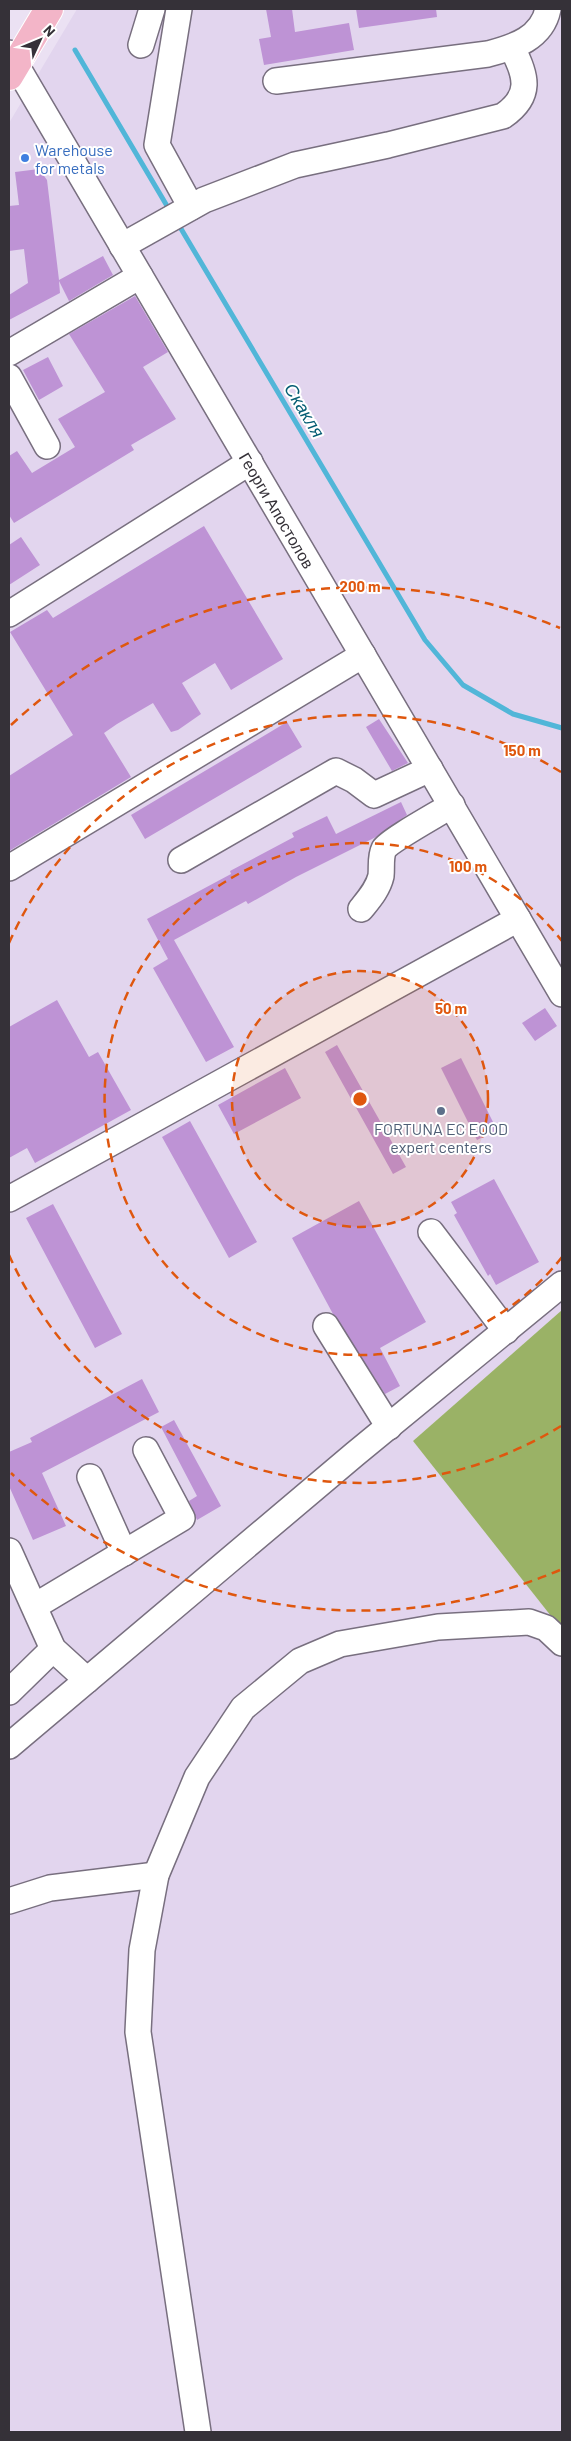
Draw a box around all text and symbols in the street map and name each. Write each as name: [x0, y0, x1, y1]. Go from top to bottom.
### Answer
north arrow: [15, 15, 65, 65]
text: N: [40, 21, 59, 40]
place label: Warehouse for metals: [35, 140, 113, 177]
marker: Warehouse for metals: [19, 152, 31, 164]
water label: Скакля: [280, 379, 330, 442]
street label: Георги Апостолов: [236, 449, 319, 571]
text: 200 m: [339, 577, 381, 595]
text: 150 m: [503, 741, 541, 759]
text: 100 m: [449, 857, 487, 875]
text: 50 m: [435, 999, 467, 1017]
centre of rings: [351, 1090, 369, 1108]
marker: FORTUNA EC EOOD expert centers: [435, 1105, 447, 1117]
place label: FORTUNA EC EOOD expert centers: [374, 1119, 508, 1156]

